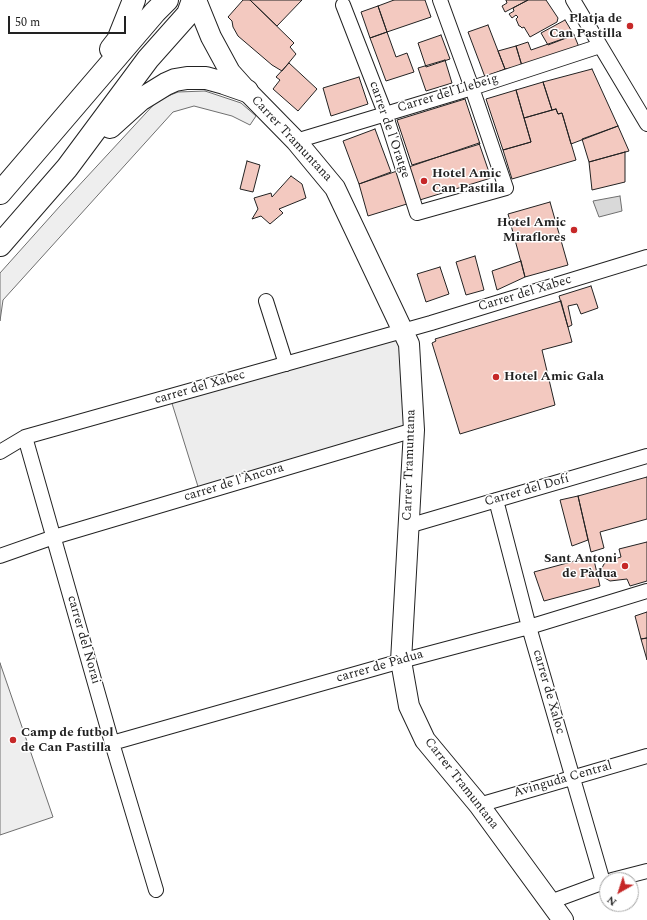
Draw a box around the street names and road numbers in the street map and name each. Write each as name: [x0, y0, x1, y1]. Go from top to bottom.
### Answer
street label: Carrer del Llebeig: [396, 71, 500, 117]
street label: carrer de l'Oratge: [365, 79, 413, 181]
street label: Carrer Tramuntana: [247, 93, 335, 185]
street label: Carrer del Xabec: [476, 272, 574, 316]
street label: carrer del Xabec: [153, 368, 247, 408]
street label: Carrer Tramuntana: [400, 409, 420, 521]
street label: carrer de l'Àncora: [182, 460, 286, 506]
street label: Carrer del Dofí: [483, 472, 571, 510]
street label: carrer del Norai: [63, 594, 103, 686]
street label: carrer de Pàdua: [335, 647, 425, 687]
street label: carrer de Xaloc: [528, 648, 568, 736]
street label: Carrer Tramuntana: [420, 735, 502, 833]
street label: Avinguda Central: [512, 758, 614, 802]

